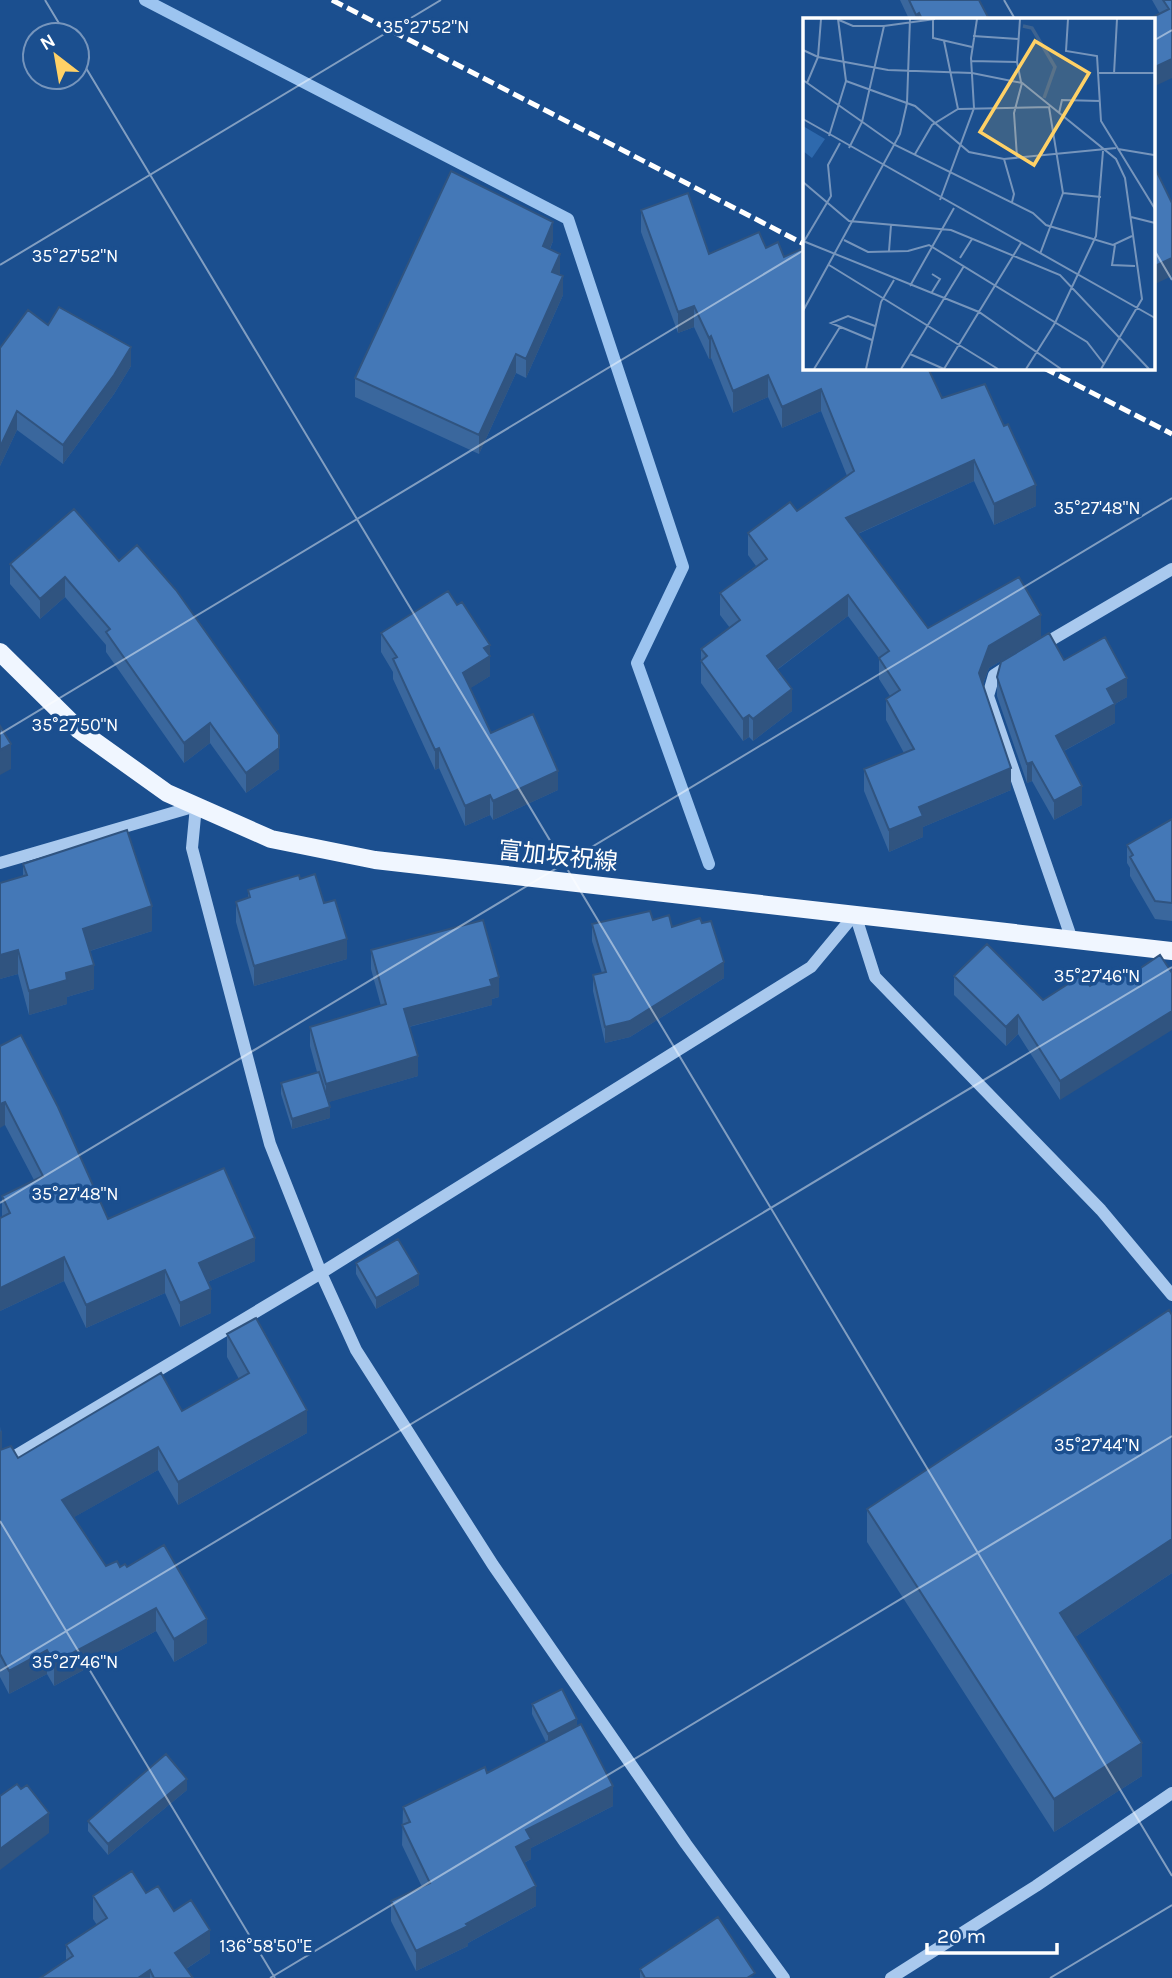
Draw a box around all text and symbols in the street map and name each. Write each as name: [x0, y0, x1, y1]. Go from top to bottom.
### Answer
text: 35°27'52"N: [383, 16, 469, 38]
inset map: [803, 18, 1154, 369]
north arrow: [21, 21, 91, 91]
text: N: [36, 29, 59, 55]
text: 35°27'52"N: [32, 245, 118, 267]
text: 35°27'48"N: [1053, 497, 1141, 519]
text: 35°27'50"N: [32, 714, 118, 736]
street label: 富加坂祝線: [497, 836, 619, 876]
text: 35°27'46"N: [1054, 965, 1140, 987]
text: 35°27'48"N: [31, 1183, 119, 1205]
text: 35°27'44"N: [1054, 1434, 1140, 1456]
text: 35°27'46"N: [32, 1651, 118, 1673]
scale bar: [927, 1912, 1056, 1956]
text: 20 m: [937, 1924, 986, 1948]
text: 136°58'50"E: [219, 1935, 313, 1957]

